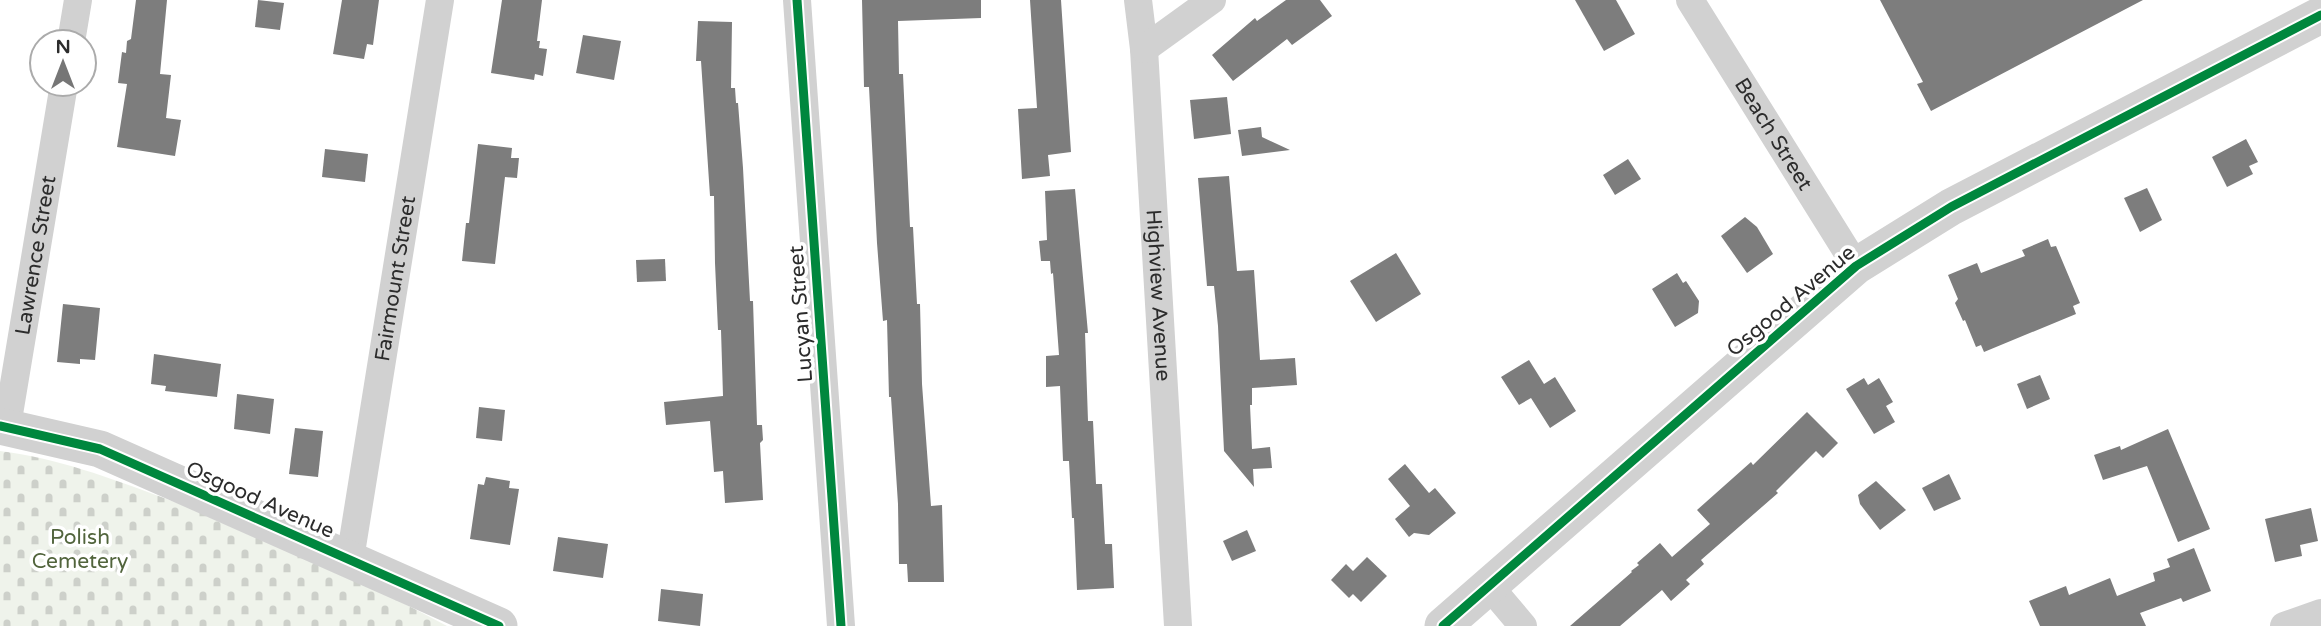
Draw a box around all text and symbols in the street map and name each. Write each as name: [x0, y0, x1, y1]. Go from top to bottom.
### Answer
north arrow: [28, 28, 98, 98]
text: N: [55, 36, 71, 58]
street label: Beach Street: [1729, 73, 1818, 195]
street label: Lawrence Street: [10, 174, 61, 337]
street label: Fairmount Street: [370, 194, 421, 363]
street label: Highview Avenue: [1141, 209, 1176, 382]
street label: Osgood Avenue: [1722, 240, 1860, 362]
street label: Lucyan Street: [784, 245, 818, 383]
street label: Osgood Avenue: [182, 456, 338, 544]
park label: Polish Cemetery: [32, 525, 128, 574]

